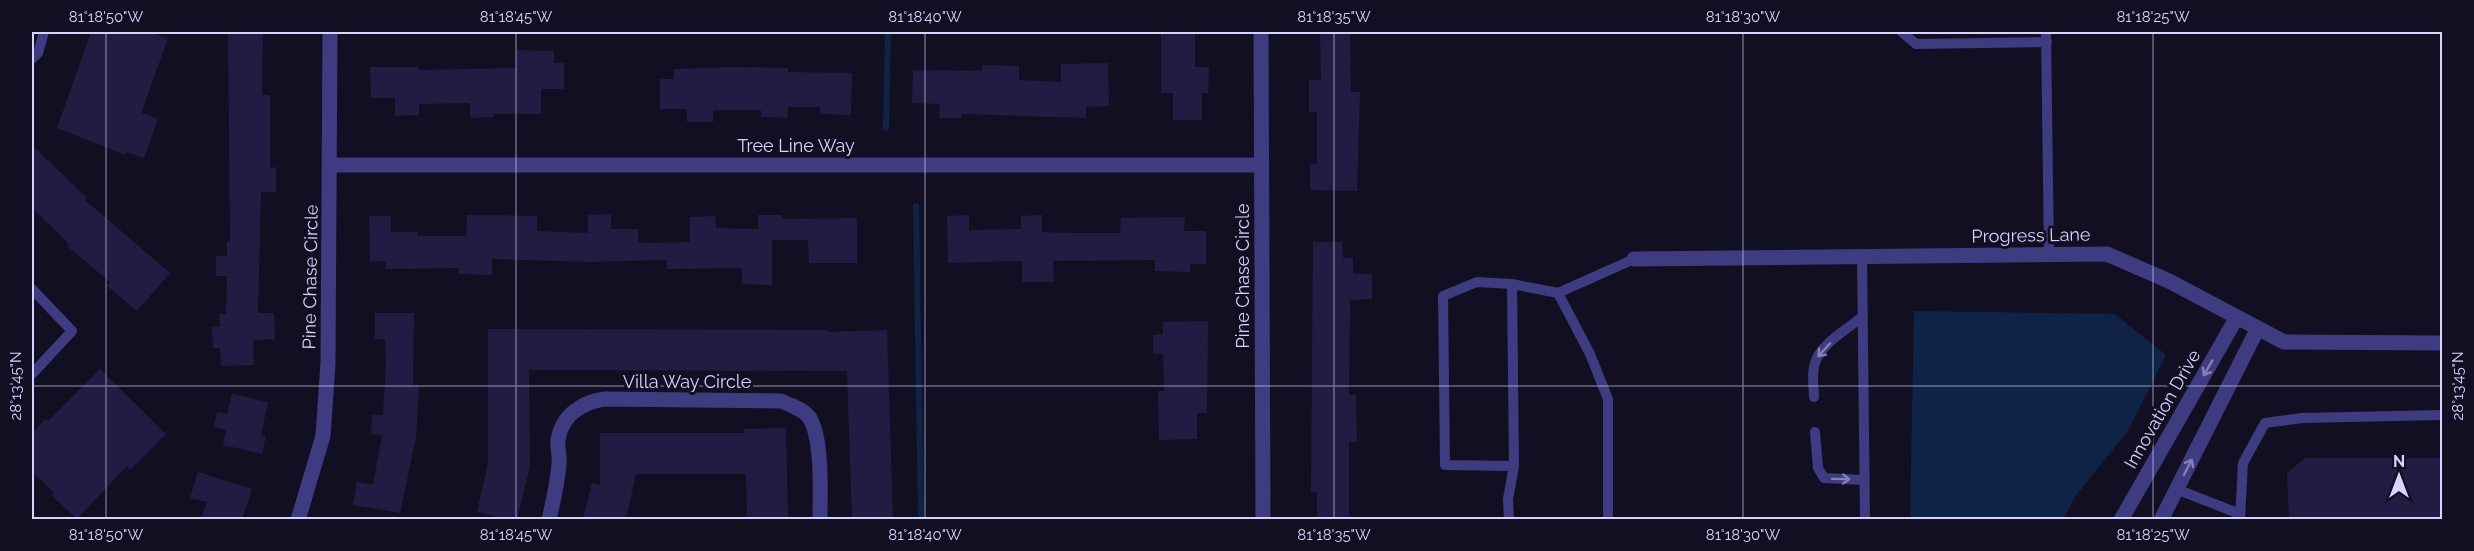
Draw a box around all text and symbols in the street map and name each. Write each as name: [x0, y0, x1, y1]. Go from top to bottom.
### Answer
text: 81°18'50"W: [69, 8, 143, 26]
text: 81°18'45"W: [480, 8, 553, 26]
text: 81°18'40"W: [888, 8, 962, 26]
text: 81°18'35"W: [1297, 8, 1371, 26]
text: 81°18'30"W: [1706, 8, 1780, 26]
text: 81°18'25"W: [2116, 8, 2190, 26]
street label: Tree Line Way: [737, 135, 855, 156]
street label: Pine Chase Circle: [1232, 203, 1253, 348]
street label: Pine Chase Circle: [298, 204, 322, 350]
street label: Progress Lane: [1971, 223, 2091, 247]
one-way arrow: [1818, 342, 1832, 357]
street label: Innovation Drive: [2119, 346, 2205, 472]
text: 28°13'45"N: [7, 351, 25, 421]
text: 28°13'45"N: [2449, 351, 2467, 421]
one-way arrow: [2202, 359, 2214, 376]
street label: Villa Way Circle: [623, 371, 752, 392]
north arrow: [2369, 446, 2429, 506]
text: N: [2393, 452, 2405, 471]
one-way arrow: [2182, 459, 2194, 477]
one-way arrow: [1831, 474, 1851, 485]
text: 81°18'50"W: [69, 526, 143, 544]
text: 81°18'45"W: [480, 526, 553, 544]
text: 81°18'40"W: [888, 526, 962, 544]
text: 81°18'35"W: [1297, 526, 1371, 544]
text: 81°18'30"W: [1706, 526, 1780, 544]
text: 81°18'25"W: [2116, 526, 2190, 544]

